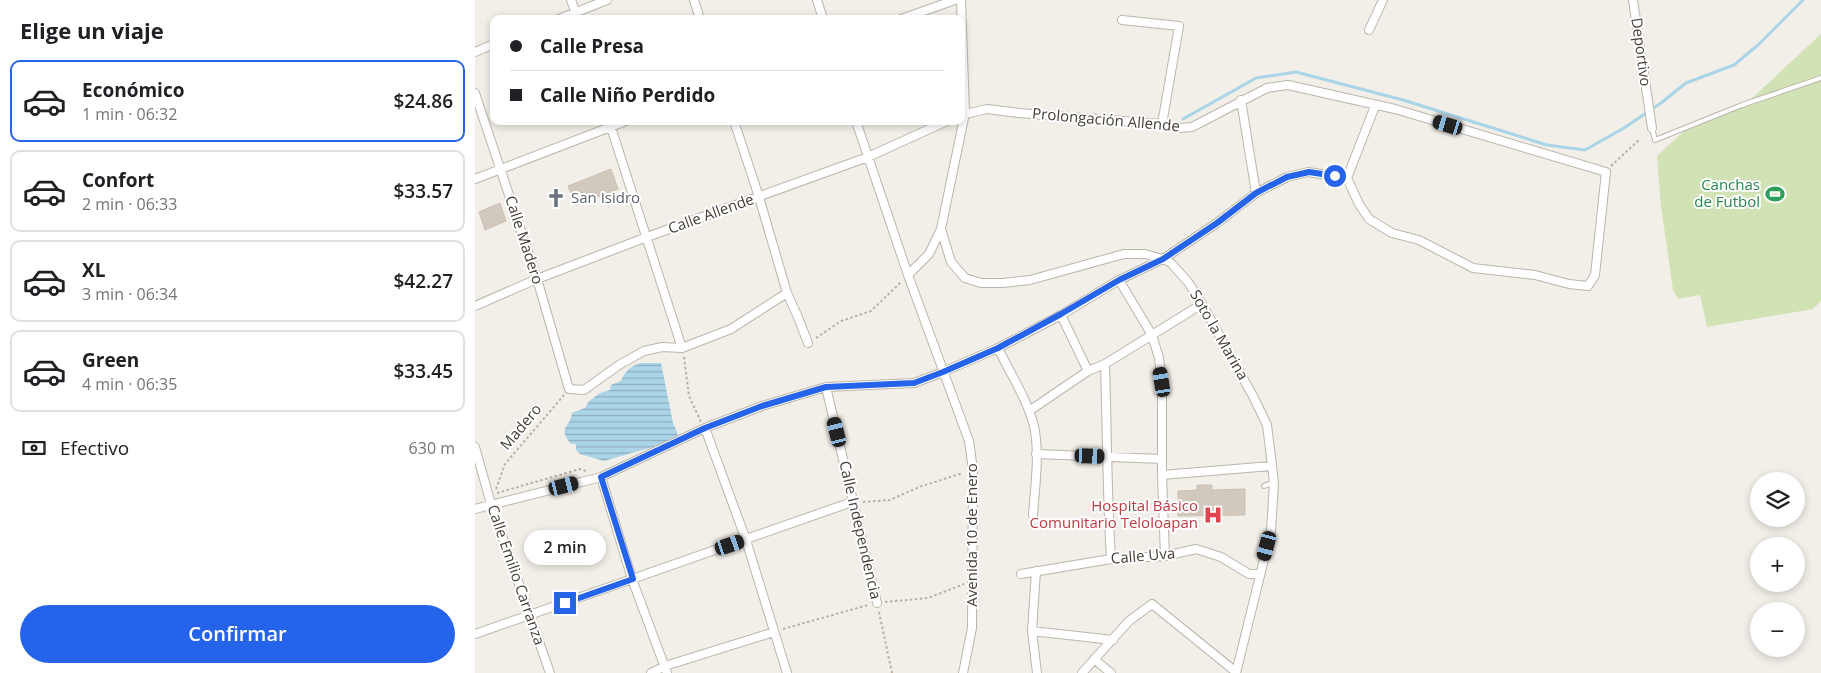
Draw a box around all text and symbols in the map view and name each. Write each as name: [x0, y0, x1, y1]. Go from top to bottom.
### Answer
text: Elige un viaje: [20, 15, 164, 45]
street label: Deportivo: [1627, 16, 1657, 88]
text: Calle Presa: [540, 33, 644, 59]
text: Económico: [82, 77, 184, 103]
icon: car: [22, 79, 67, 124]
text: Calle Niño Perdido: [540, 82, 715, 108]
text: $24.86: [393, 88, 453, 114]
text: 1 min · 06:32: [82, 103, 177, 125]
street label: Prolongación Allende: [1031, 103, 1181, 135]
car: [1431, 113, 1464, 137]
route start: [1324, 165, 1346, 187]
text: Confort: [82, 167, 154, 193]
icon: car: [22, 169, 67, 214]
place label: Canchas de Futbol: [1694, 174, 1760, 211]
text: $33.57: [393, 178, 453, 204]
sports icon: Canchas de Futbol: [1764, 183, 1786, 205]
church icon: San Isidro: [545, 187, 567, 209]
place label: San Isidro: [571, 187, 640, 207]
street label: Calle Allende: [665, 188, 756, 238]
text: 2 min · 06:33: [82, 193, 177, 215]
street label: Calle Madero: [501, 193, 549, 287]
text: XL: [82, 257, 105, 283]
icon: car: [22, 259, 67, 304]
text: $42.27: [393, 268, 453, 294]
text: 3 min · 06:34: [82, 283, 177, 305]
street label: Soto la Marina: [1186, 286, 1254, 383]
text: Green: [82, 347, 139, 373]
icon: car: [22, 349, 67, 394]
text: $33.45: [393, 358, 453, 384]
car: [1152, 366, 1171, 398]
text: 4 min · 06:35: [82, 373, 177, 395]
street label: Madero: [495, 399, 545, 454]
car: [826, 416, 847, 448]
icon: cash: [20, 434, 48, 462]
text: Efectivo: [60, 435, 129, 461]
text: 630 m: [409, 437, 455, 459]
car: [1074, 448, 1105, 464]
street label: Calle Independencia: [835, 459, 887, 601]
street label: Avenida 10 de Enero: [961, 463, 981, 607]
map controls: [1750, 472, 1805, 657]
button: layers: [1750, 472, 1805, 527]
car: [547, 475, 580, 497]
place label: Hospital Básico Comunitario Teloloapan: [1030, 495, 1198, 532]
street label: Calle Emilio Carranza: [484, 502, 550, 647]
hospital icon: Hospital Básico Comunitario Teloloapan: [1202, 504, 1224, 526]
callout: 2 min: [524, 530, 606, 566]
car: [1255, 530, 1278, 562]
car: [713, 533, 746, 557]
text: 2 min: [543, 536, 587, 558]
button: +: [1750, 537, 1805, 592]
street label: Calle Uva: [1110, 542, 1176, 568]
route end: [554, 592, 576, 614]
button: −: [1750, 602, 1805, 657]
button: Confirmar: [20, 605, 455, 663]

